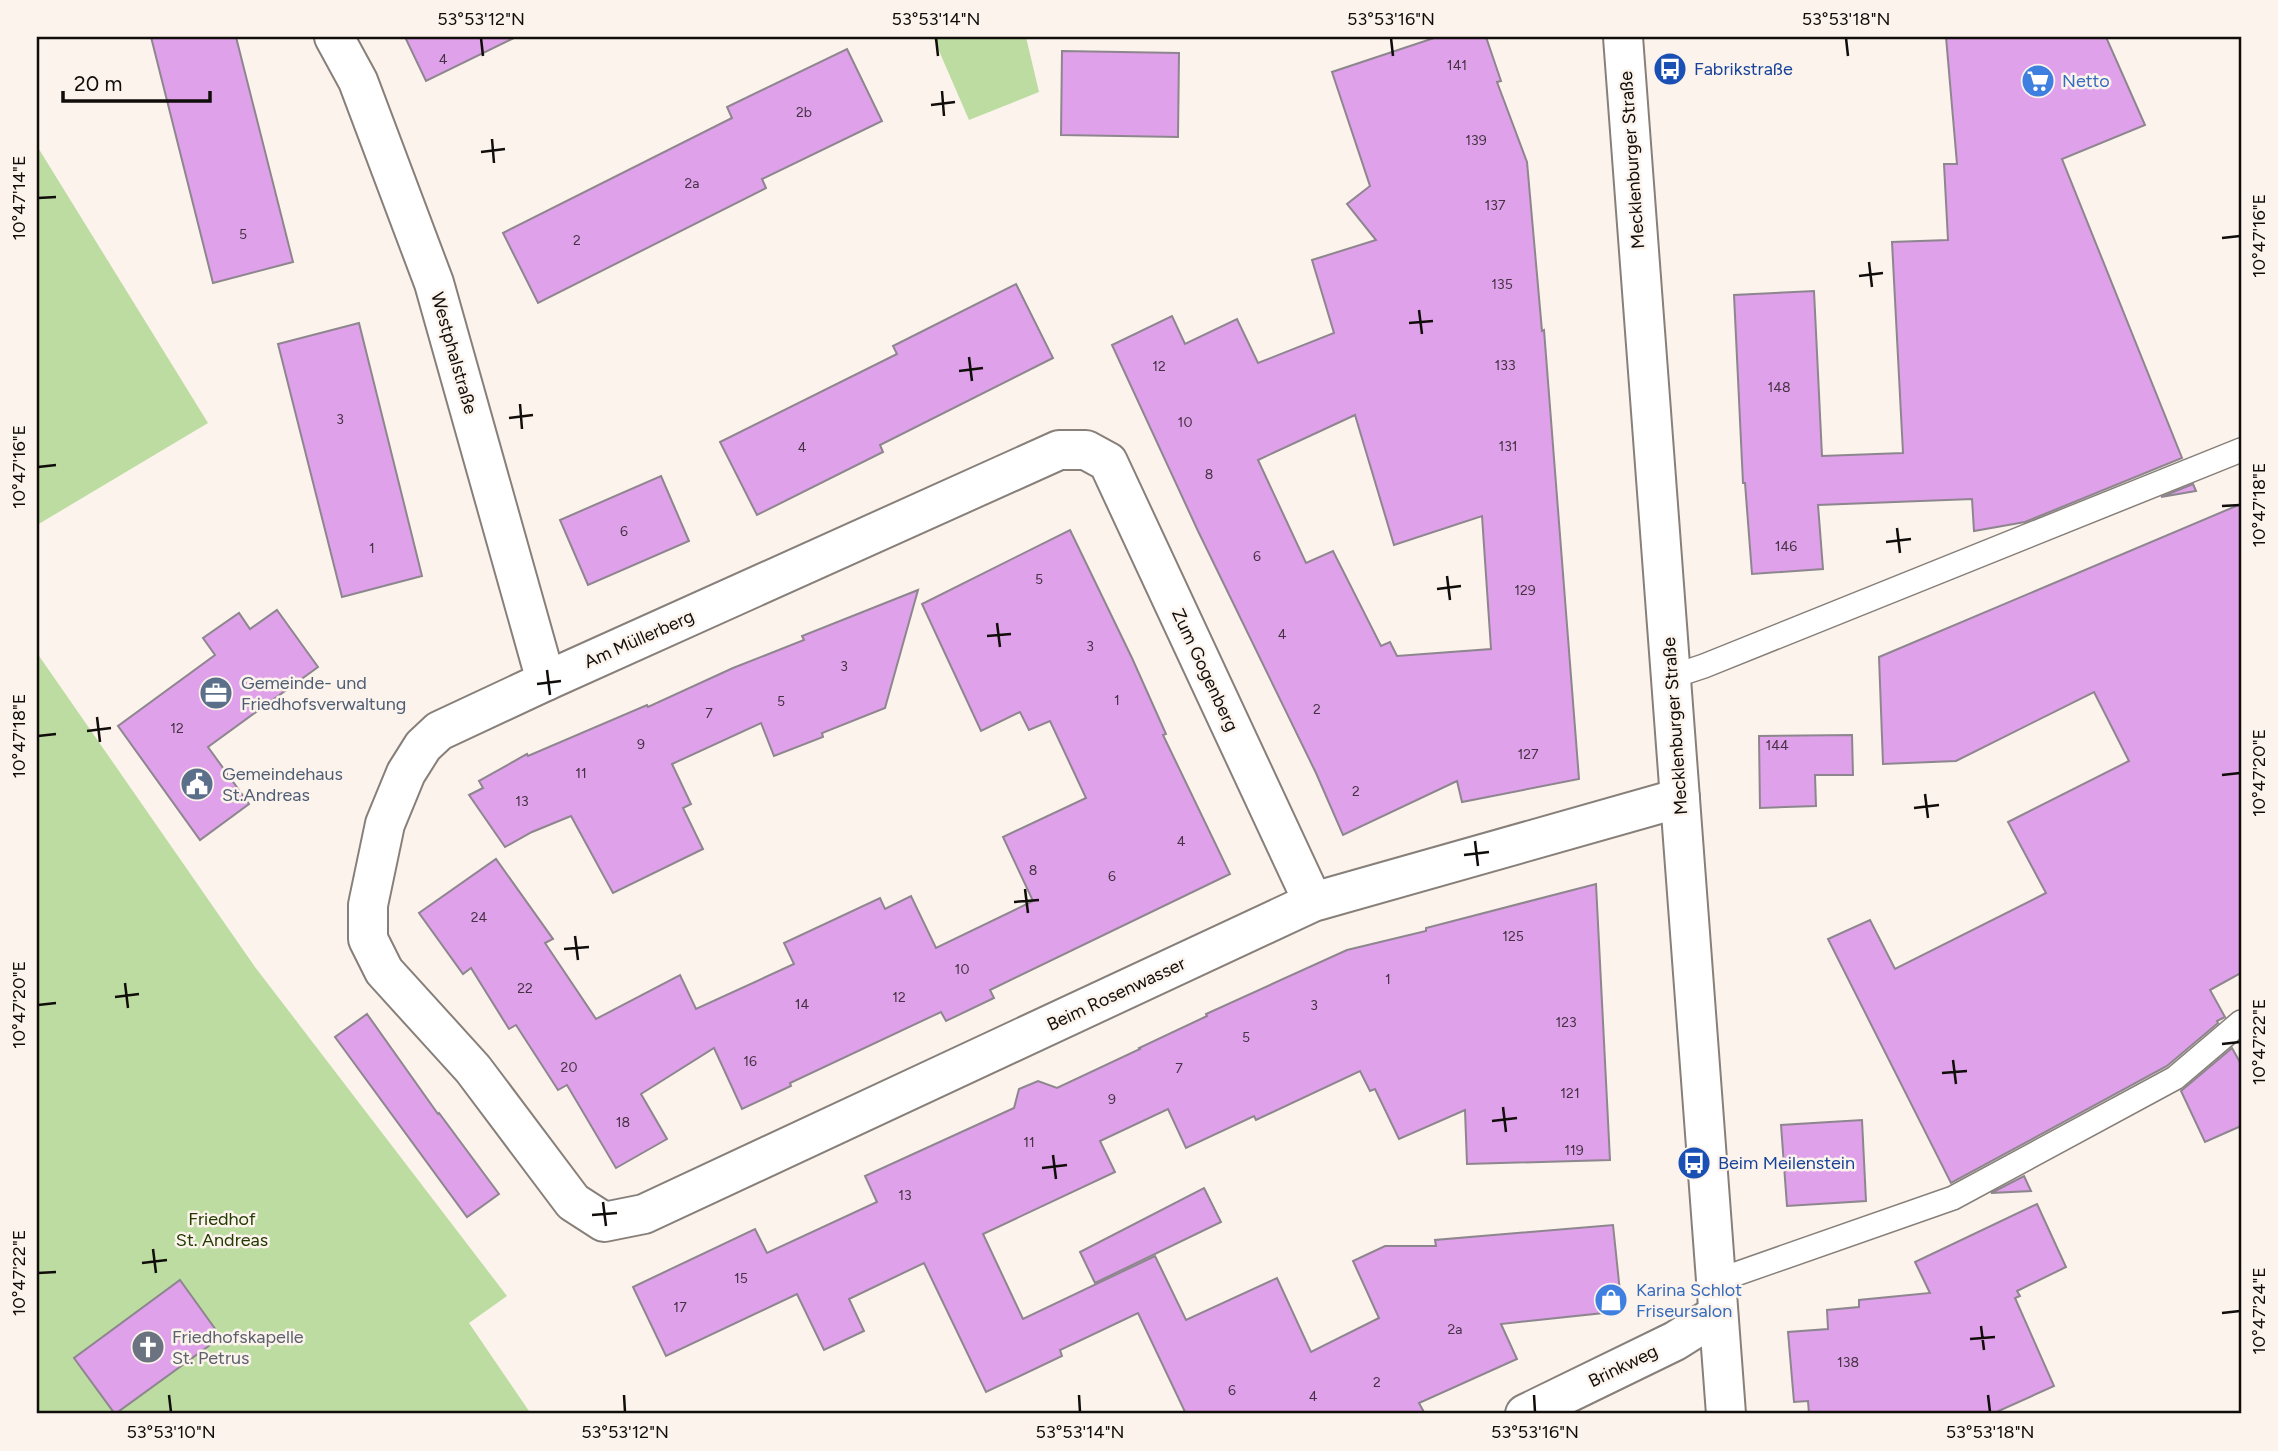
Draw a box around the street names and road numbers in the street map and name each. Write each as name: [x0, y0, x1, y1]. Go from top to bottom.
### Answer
street label: Mecklenburger Straße: [1615, 70, 1649, 250]
street label: Westphalstraße: [426, 289, 482, 417]
street label: Am Müllerberg: [581, 605, 697, 673]
street label: Zum Gogenberg: [1167, 605, 1243, 735]
street label: Mecklenburger Straße: [1658, 636, 1692, 816]
street label: Beim Rosenwasser: [1043, 952, 1189, 1036]
street label: Brinkweg: [1585, 1340, 1661, 1392]

